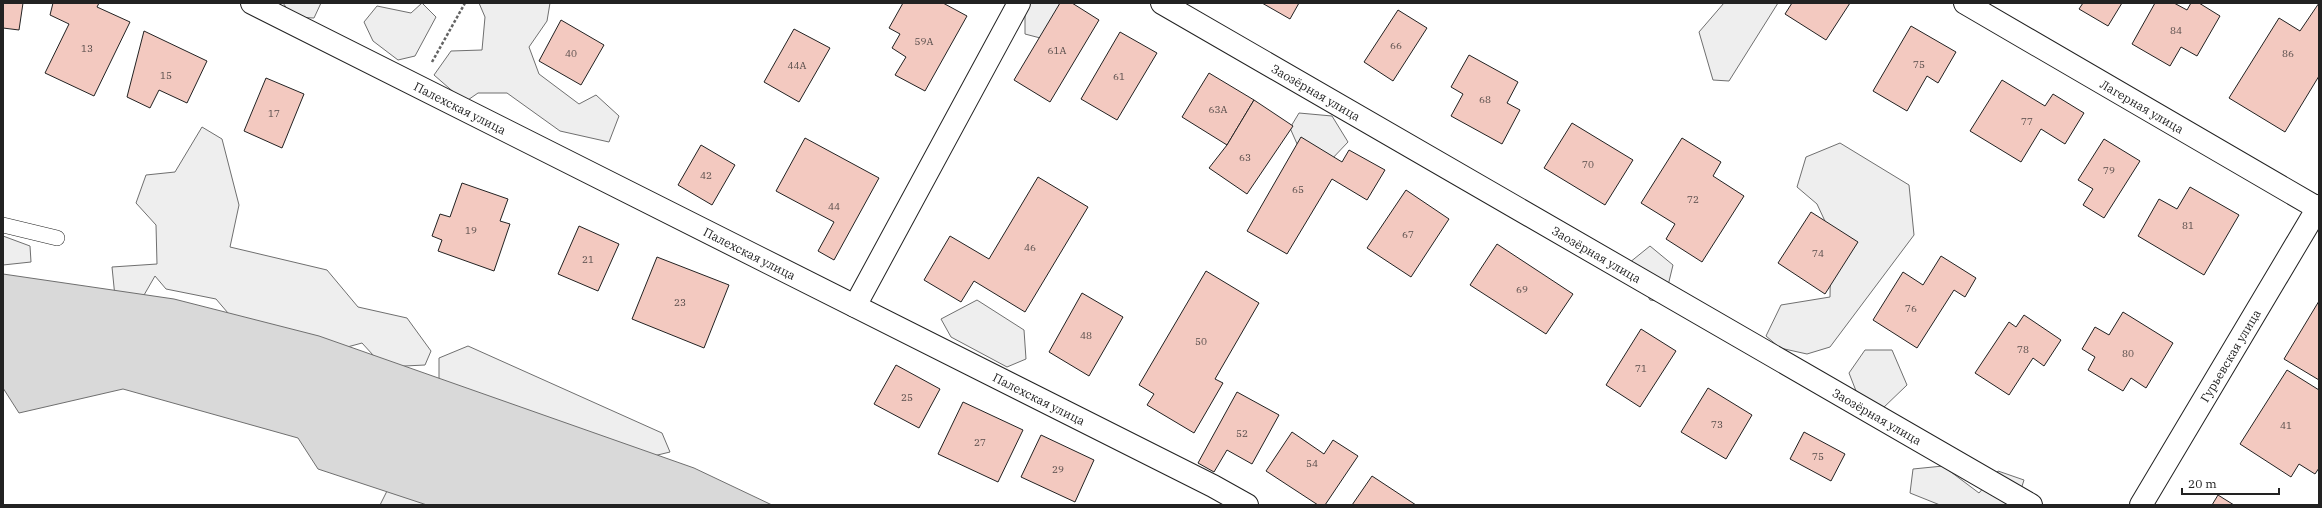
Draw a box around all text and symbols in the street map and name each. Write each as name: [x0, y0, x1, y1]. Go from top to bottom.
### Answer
house number: 84: [2170, 24, 2182, 37]
house number: 59А: [915, 35, 934, 48]
house number: 66: [1390, 39, 1402, 52]
house number: 13: [81, 42, 93, 55]
house number: 61А: [1048, 44, 1067, 57]
house number: 40: [565, 47, 577, 60]
house number: 86: [2282, 47, 2294, 60]
house number: 75: [1913, 58, 1925, 71]
house number: 44А: [788, 59, 807, 72]
street label: Заозёрная улица: [1269, 60, 1364, 124]
house number: 15: [160, 69, 172, 82]
house number: 61: [1113, 70, 1125, 83]
street label: Лагерная улица: [2098, 76, 2187, 137]
street label: Палехская улица: [412, 78, 509, 137]
house number: 68: [1479, 93, 1491, 106]
house number: 63А: [1209, 103, 1228, 116]
house number: 17: [268, 107, 280, 120]
house number: 77: [2021, 115, 2033, 128]
house number: 63: [1239, 151, 1251, 164]
house number: 70: [1582, 158, 1594, 171]
house number: 79: [2103, 164, 2115, 177]
house number: 42: [700, 169, 712, 182]
house number: 65: [1292, 183, 1304, 196]
house number: 72: [1687, 193, 1699, 206]
house number: 44: [828, 200, 840, 213]
house number: 81: [2182, 219, 2194, 232]
street label: Заозёрная улица: [1550, 223, 1644, 286]
house number: 19: [465, 224, 477, 237]
street label: Палехская улица: [701, 224, 799, 283]
house number: 67: [1402, 228, 1414, 241]
house number: 46: [1024, 241, 1036, 254]
house number: 74: [1812, 247, 1824, 260]
house number: 21: [582, 253, 594, 266]
house number: 69: [1516, 283, 1528, 296]
house number: 23: [674, 296, 686, 309]
house number: 76: [1905, 302, 1917, 315]
street label: Гурьевская улица: [2197, 306, 2264, 405]
house number: 48: [1080, 329, 1092, 342]
house number: 50: [1195, 335, 1207, 348]
house number: 78: [2017, 343, 2029, 356]
house number: 80: [2122, 347, 2134, 360]
house number: 71: [1635, 362, 1647, 375]
street label: Палехская улица: [991, 369, 1088, 428]
street label: Заозёрная улица: [1830, 385, 1925, 448]
house number: 25: [901, 391, 913, 404]
house number: 73: [1711, 418, 1723, 431]
house number: 41: [2280, 419, 2292, 432]
house number: 52: [1236, 427, 1248, 440]
house number: 27: [974, 436, 986, 449]
house number: 75: [1812, 450, 1824, 463]
house number: 54: [1306, 457, 1318, 470]
house number: 29: [1052, 463, 1064, 476]
scale bar: [2182, 470, 2279, 496]
text: 20 m: [2188, 476, 2217, 491]

